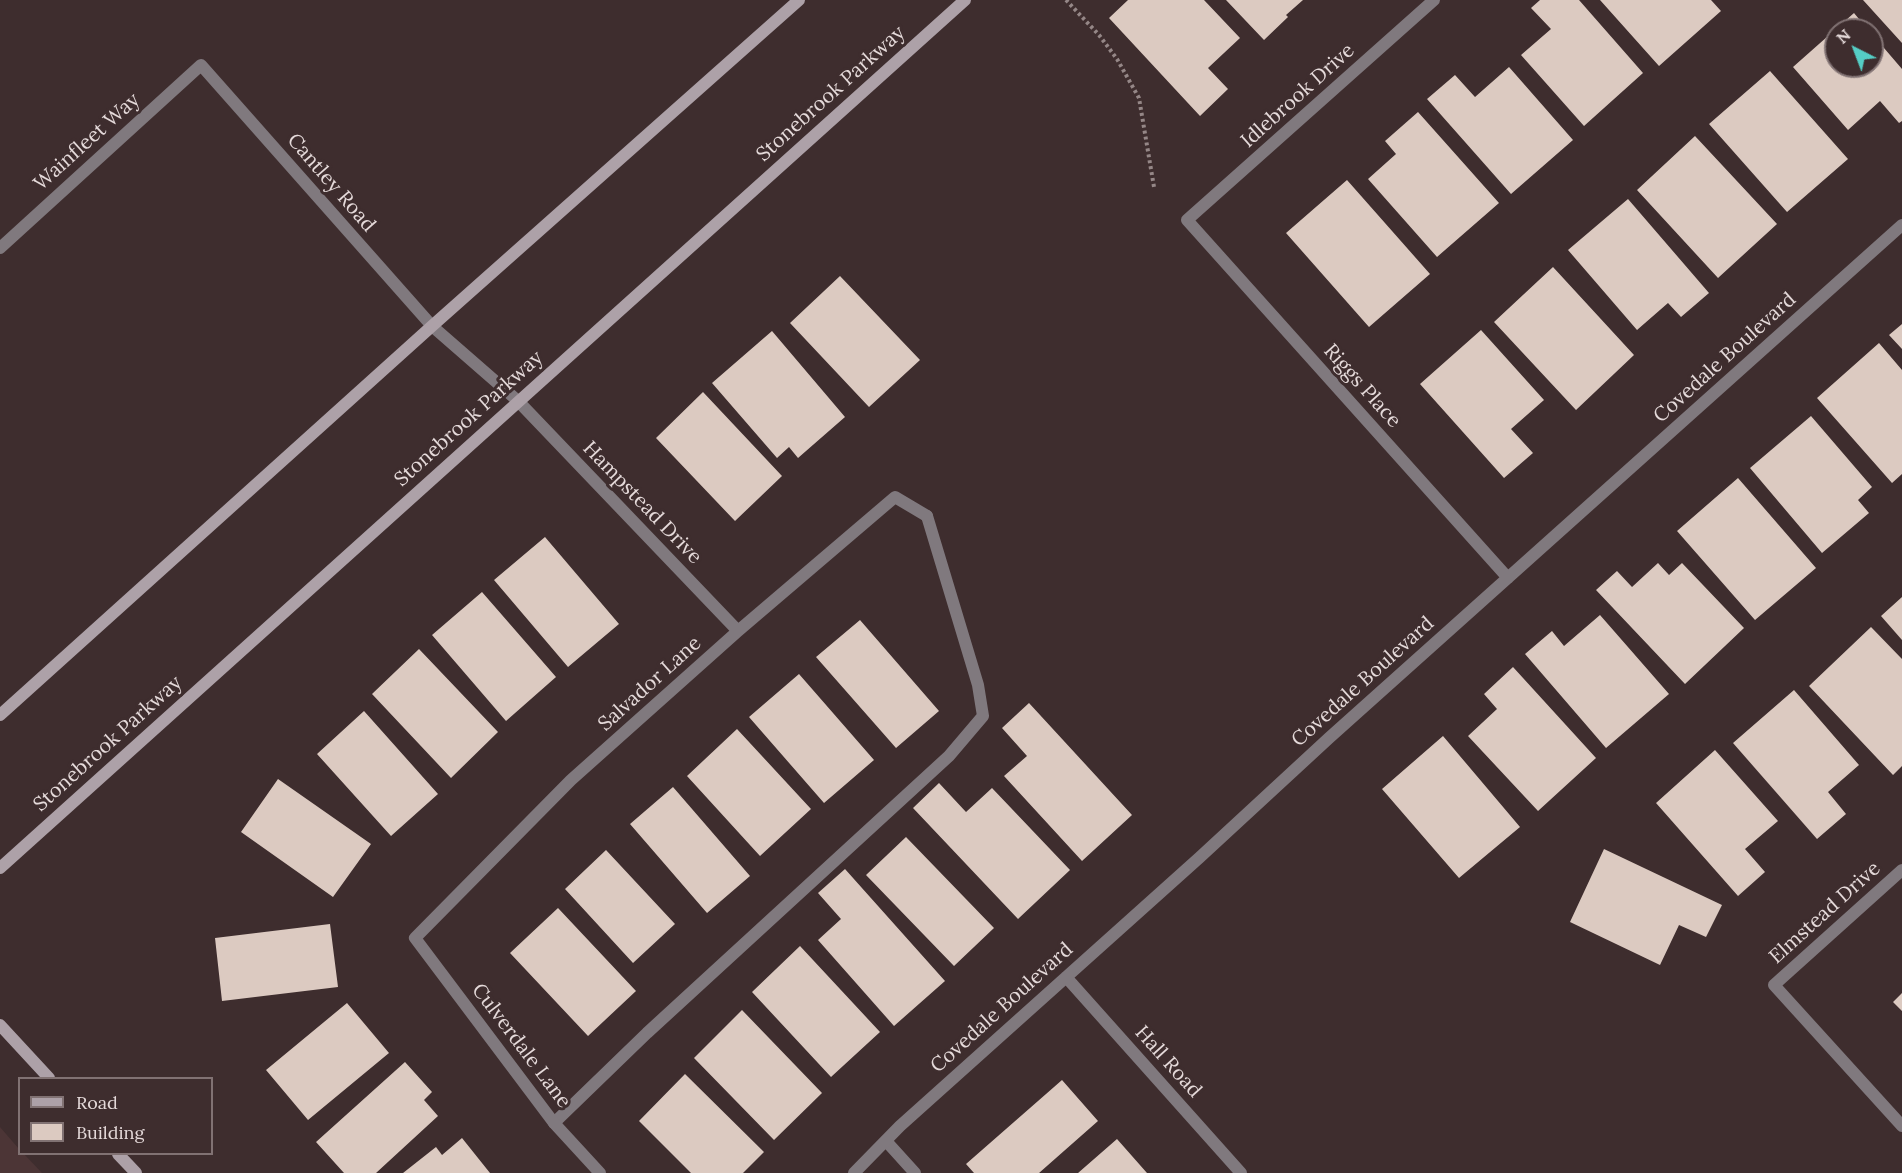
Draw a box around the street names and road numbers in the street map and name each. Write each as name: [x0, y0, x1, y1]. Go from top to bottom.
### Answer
street label: Stonebrook Parkway: [752, 21, 910, 167]
street label: Idlebrook Drive: [1236, 39, 1360, 153]
street label: Wainfleet Way: [29, 88, 145, 196]
street label: Cantley Road: [282, 129, 380, 237]
street label: Covedale Boulevard: [1649, 288, 1801, 428]
street label: Riggs Place: [1318, 339, 1406, 433]
street label: Stonebrook Parkway: [390, 346, 548, 492]
street label: Hampstead Drive: [577, 437, 707, 569]
street label: Covedale Boulevard: [1287, 612, 1439, 752]
street label: Salvador Lane: [594, 632, 706, 736]
street label: Stonebrook Parkway: [29, 671, 187, 817]
street label: Elmstead Drive: [1765, 857, 1885, 969]
street label: Covedale Boulevard: [926, 938, 1078, 1078]
street label: Culverdale Lane: [466, 979, 576, 1113]
street label: Hall Road: [1130, 1021, 1206, 1103]

